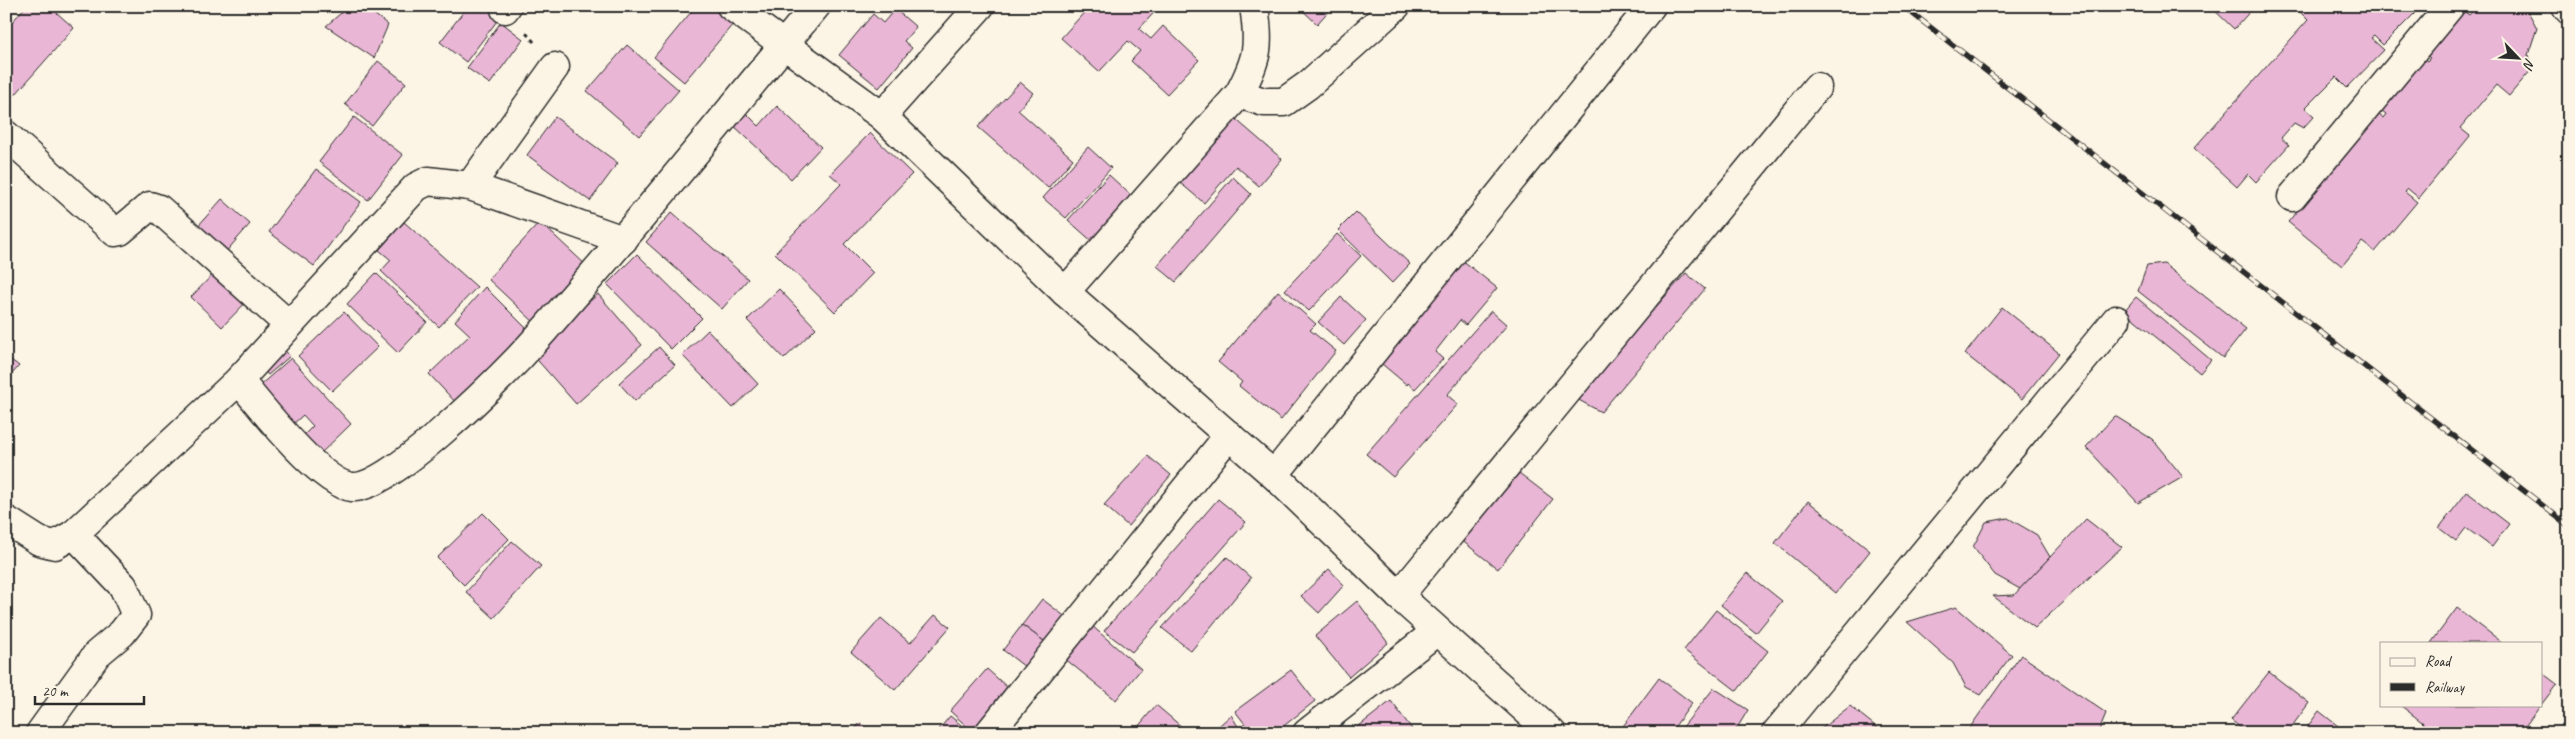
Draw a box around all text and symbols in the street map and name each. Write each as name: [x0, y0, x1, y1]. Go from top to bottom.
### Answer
north arrow: [2492, 32, 2542, 82]
text: N: [2519, 56, 2539, 73]
legend: [2380, 642, 2542, 706]
text: Road: [2425, 652, 2452, 671]
scale bar: [35, 674, 144, 706]
text: Railway: [2425, 678, 2466, 697]
text: 20 m: [42, 682, 69, 701]

